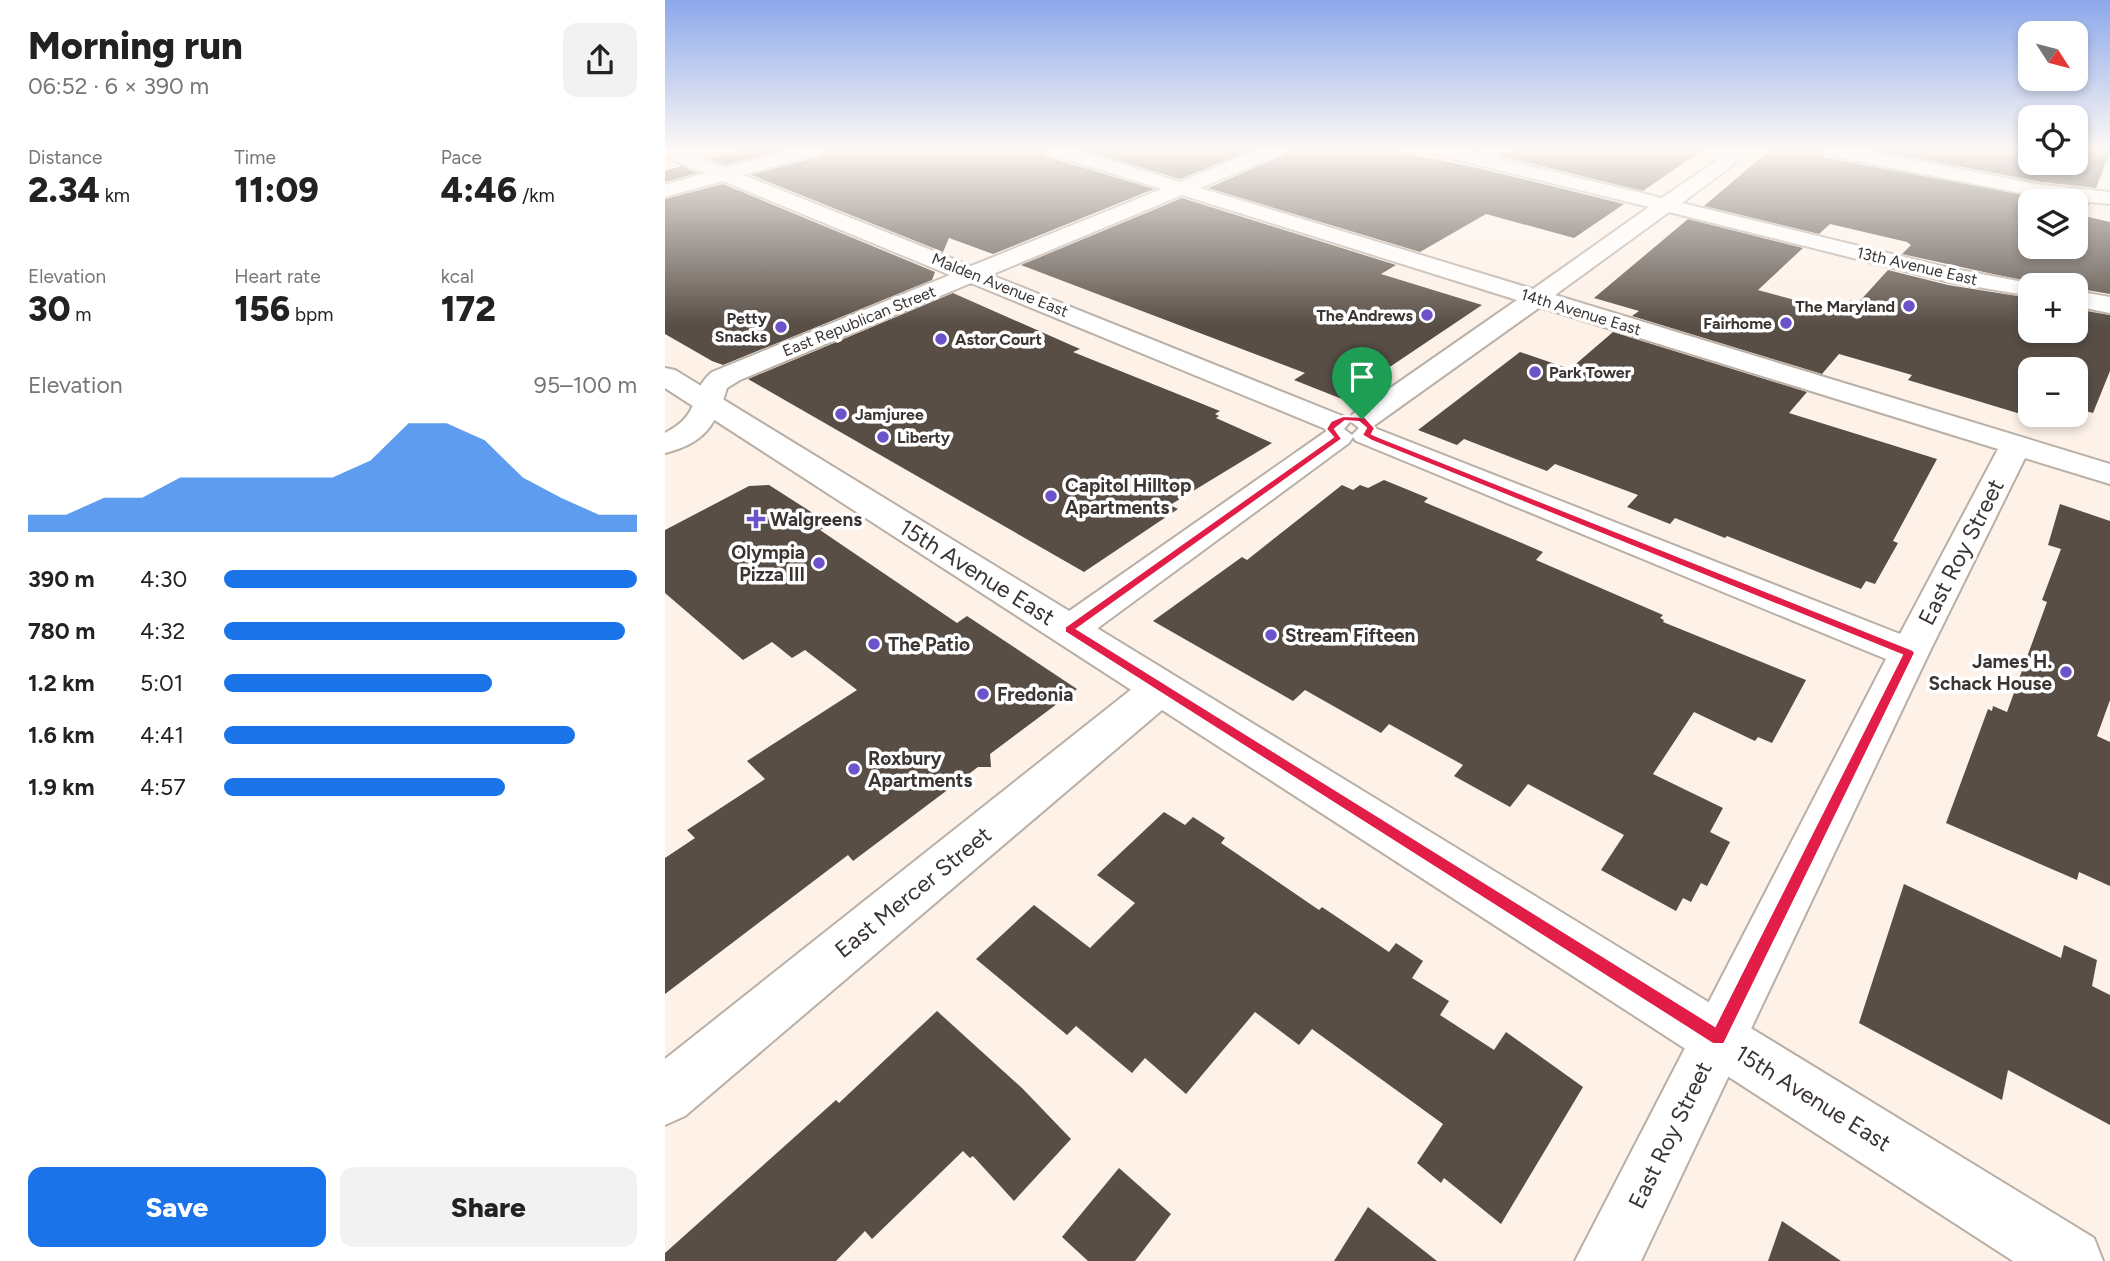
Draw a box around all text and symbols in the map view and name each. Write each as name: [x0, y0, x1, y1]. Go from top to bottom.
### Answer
north arrow: [2018, 21, 2088, 91]
map controls: [2018, 21, 2088, 427]
text: Morning run: [28, 23, 243, 69]
button: share: [563, 23, 637, 97]
text: 06:52 · 6 × 390 m: [28, 72, 209, 100]
button: locate: [2018, 105, 2088, 175]
text: Distance: [28, 146, 102, 169]
text: Time: [234, 146, 276, 169]
text: Pace: [441, 146, 482, 169]
text: 2.34: [28, 169, 100, 211]
text: 11:09: [234, 169, 319, 211]
text: 4:46: [441, 169, 517, 211]
text: km: [100, 184, 130, 207]
text: /km: [517, 184, 555, 207]
button: layers: [2018, 189, 2088, 259]
street label: 13th Avenue East: [1855, 243, 1979, 289]
street label: Malden Avenue East: [929, 249, 1071, 321]
text: Elevation: [28, 265, 106, 288]
text: Heart rate: [234, 265, 321, 288]
text: kcal: [441, 265, 474, 288]
button: +: [2018, 273, 2088, 343]
street label: East Republican Street: [780, 282, 938, 360]
street label: 14th Avenue East: [1519, 285, 1643, 339]
text: 30: [28, 288, 70, 330]
text: 156: [234, 288, 290, 330]
text: 172: [441, 288, 496, 330]
place label: The Maryland: [1795, 297, 1895, 316]
marker: The Maryland: [1901, 298, 1917, 314]
text: m: [70, 303, 91, 326]
text: bpm: [290, 303, 333, 326]
place label: The Andrews: [1316, 306, 1414, 325]
marker: The Andrews: [1419, 307, 1435, 323]
place label: Petty Snacks: [715, 309, 768, 346]
place label: Fairhome: [1703, 314, 1772, 333]
marker: Fairhome: [1778, 315, 1794, 331]
marker: Petty Snacks: [773, 319, 789, 335]
place label: Astor Court: [955, 330, 1042, 349]
marker: Astor Court: [933, 331, 949, 347]
pin: [1332, 347, 1392, 419]
button: −: [2018, 357, 2088, 427]
icon: arrive: [1343, 358, 1381, 396]
place label: Park Tower: [1549, 363, 1631, 382]
marker: Park Tower: [1527, 364, 1543, 380]
text: Elevation: [28, 371, 123, 399]
text: 95–100 m: [534, 371, 637, 399]
place label: Jamjuree: [855, 405, 924, 424]
marker: Jamjuree: [833, 406, 849, 422]
place label: Liberty: [897, 428, 951, 447]
marker: Liberty: [875, 429, 891, 445]
place label: Capitol Hilltop Apartments: [1065, 474, 1192, 519]
street label: East Roy Street: [1912, 474, 2010, 630]
marker: Capitol Hilltop Apartments: [1043, 488, 1059, 504]
place label: Walgreens: [770, 508, 862, 531]
marker: Walgreens: [748, 511, 764, 527]
street label: 15th Avenue East: [894, 513, 1060, 631]
place label: Olympia Pizza III: [731, 541, 805, 586]
marker: Olympia Pizza III: [811, 555, 827, 571]
text: 390 m: [28, 565, 95, 593]
text: 4:30: [140, 565, 187, 593]
text: 780 m: [28, 617, 95, 645]
text: 4:32: [140, 617, 185, 645]
place label: Stream Fifteen: [1285, 624, 1415, 647]
marker: Stream Fifteen: [1263, 627, 1279, 643]
place label: The Patio: [888, 633, 970, 656]
marker: The Patio: [866, 636, 882, 652]
place label: James H. Schack House: [1929, 650, 2052, 695]
marker: James H. Schack House: [2058, 664, 2074, 680]
text: 1.2 km: [28, 669, 95, 697]
text: 5:01: [140, 669, 183, 697]
place label: Fredonia: [997, 683, 1073, 706]
marker: Fredonia: [975, 686, 991, 702]
text: 1.6 km: [28, 721, 95, 749]
text: 4:41: [140, 721, 184, 749]
place label: Roxbury Apartments: [868, 747, 972, 792]
marker: Roxbury Apartments: [846, 761, 862, 777]
text: 1.9 km: [28, 773, 95, 801]
text: 4:57: [140, 773, 186, 801]
street label: East Mercer Street: [829, 820, 997, 964]
street label: 15th Avenue East: [1730, 1039, 1896, 1157]
street label: East Roy Street: [1622, 1057, 1718, 1213]
button: Save: [28, 1167, 326, 1247]
button: Share: [340, 1167, 637, 1247]

